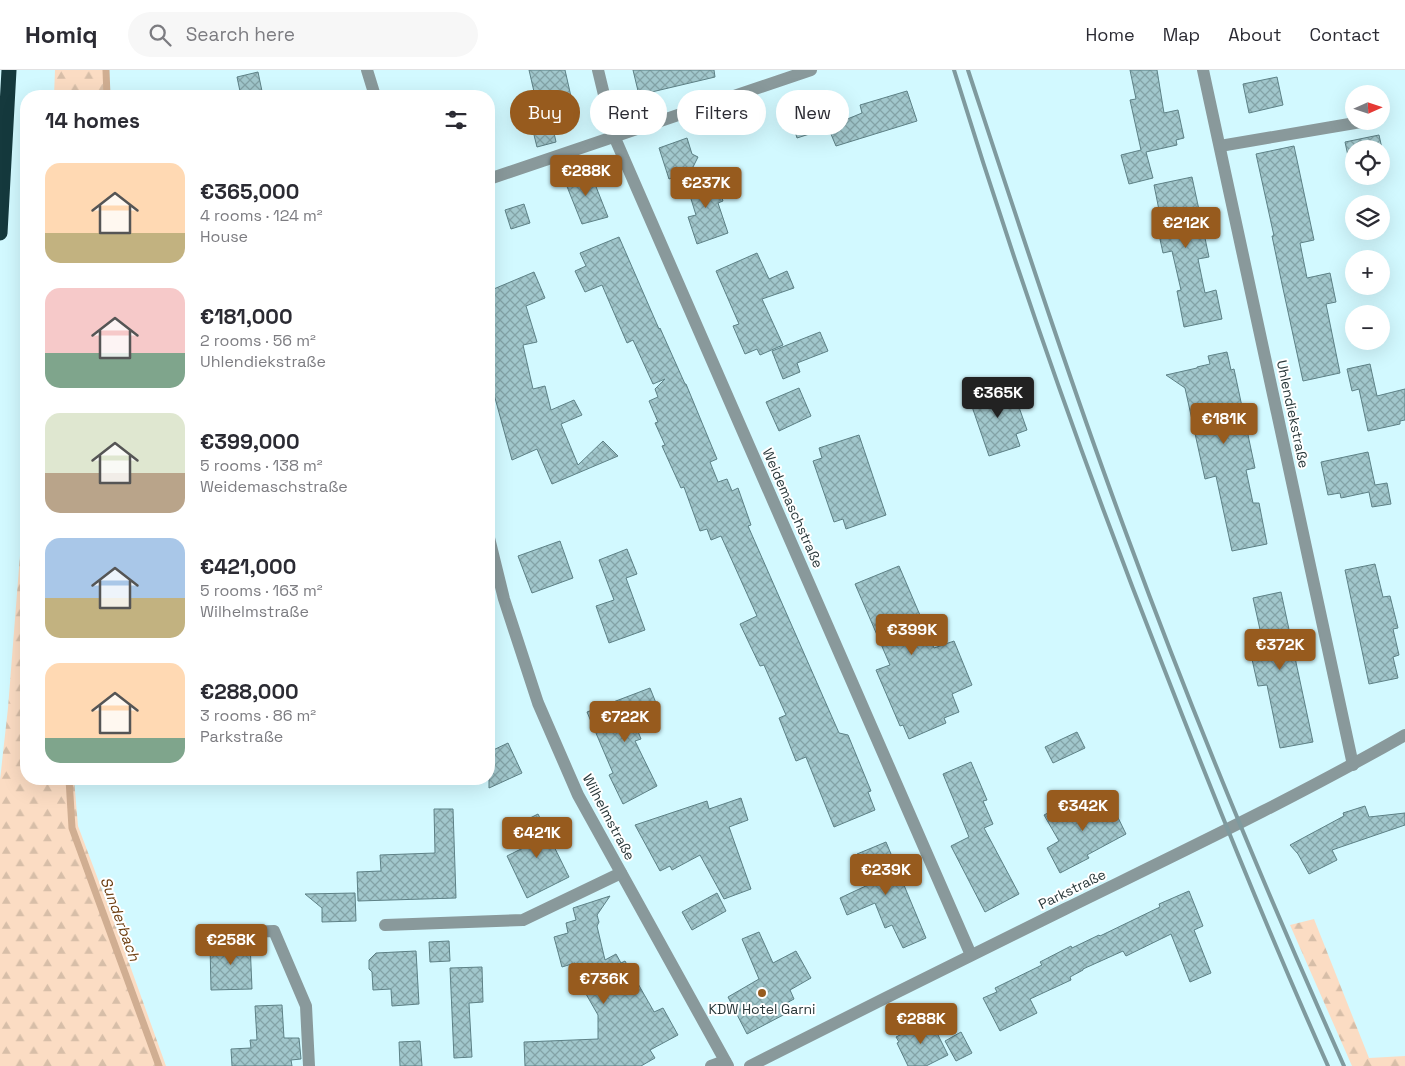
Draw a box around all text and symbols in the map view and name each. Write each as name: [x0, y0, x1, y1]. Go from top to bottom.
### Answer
search box: [128, 12, 478, 57]
text: Homiq: [25, 19, 98, 50]
icon: search: [146, 21, 174, 49]
text: Search here: [186, 22, 295, 47]
text: Home: [1086, 23, 1135, 46]
text: Map: [1163, 23, 1200, 46]
text: About: [1228, 23, 1282, 46]
text: Contact: [1310, 23, 1380, 46]
north arrow: [1345, 85, 1390, 130]
map controls: [1345, 85, 1390, 350]
chip: Buy: [510, 90, 580, 135]
chip: Rent: [590, 90, 667, 135]
chip: Filters: [677, 90, 766, 135]
chip: New: [776, 90, 849, 135]
icon: filters: [442, 106, 470, 134]
text: 14 homes: [45, 107, 140, 134]
button: locate: [1345, 140, 1390, 185]
pin: €288K: [551, 154, 621, 197]
text: €288K: [561, 160, 611, 181]
pin: €237K: [671, 166, 741, 209]
text: €237K: [682, 172, 730, 193]
text: €365,000: [200, 178, 299, 205]
icon: home: [85, 183, 145, 243]
button: layers: [1345, 195, 1390, 240]
text: 4 rooms · 124 m²: [200, 205, 323, 226]
pin: €212K: [1151, 206, 1221, 249]
text: €212K: [1162, 212, 1210, 233]
text: House: [200, 226, 248, 247]
button: +: [1345, 250, 1390, 295]
text: €181,000: [200, 303, 293, 330]
button: −: [1345, 305, 1390, 350]
icon: home: [85, 308, 145, 368]
text: 2 rooms · 56 m²: [200, 330, 316, 351]
text: Uhlendiekstraße: [200, 351, 326, 372]
street label: Uhlendiekstraße: [1273, 358, 1313, 470]
pin: €365K: [963, 376, 1033, 419]
text: €365K: [973, 382, 1023, 403]
pin: €181K: [1189, 402, 1259, 445]
text: €181K: [1202, 408, 1246, 429]
text: €399,000: [200, 428, 300, 455]
icon: home: [85, 433, 145, 493]
street label: Weidemaschstraße: [758, 445, 828, 571]
text: 5 rooms · 138 m²: [200, 455, 323, 476]
text: Weidemaschstraße: [200, 476, 348, 497]
text: €421,000: [200, 553, 296, 580]
icon: home: [85, 558, 145, 618]
text: 5 rooms · 163 m²: [200, 580, 323, 601]
text: Wilhelmstraße: [200, 601, 309, 622]
pin: €399K: [877, 614, 947, 656]
text: €399K: [887, 619, 937, 640]
pin: €372K: [1245, 628, 1315, 671]
text: €372K: [1256, 634, 1304, 655]
text: €288,000: [200, 678, 299, 705]
icon: home: [85, 683, 145, 743]
pin: €722K: [590, 700, 660, 743]
text: 3 rooms · 86 m²: [200, 705, 316, 726]
text: €722K: [601, 706, 649, 727]
text: Parkstraße: [200, 726, 283, 747]
street label: Wilhelmstraße: [579, 771, 639, 863]
pin: €342K: [1048, 790, 1118, 832]
text: €342K: [1058, 795, 1108, 816]
pin: €421K: [502, 816, 572, 859]
text: €421K: [513, 822, 561, 843]
pin: €239K: [851, 854, 921, 896]
text: €239K: [861, 859, 911, 880]
street label: Parkstraße: [1035, 865, 1109, 913]
water label: Sunderbach: [96, 874, 145, 964]
pin: €258K: [196, 924, 266, 966]
text: €258K: [206, 929, 256, 950]
pin: €736K: [569, 962, 639, 1005]
text: €736K: [579, 968, 629, 989]
marker: KDW Hotel Garni: [756, 987, 768, 999]
place label: KDW Hotel Garni: [708, 1000, 816, 1018]
pin: €288K: [886, 1002, 956, 1045]
text: €288K: [896, 1008, 946, 1029]

